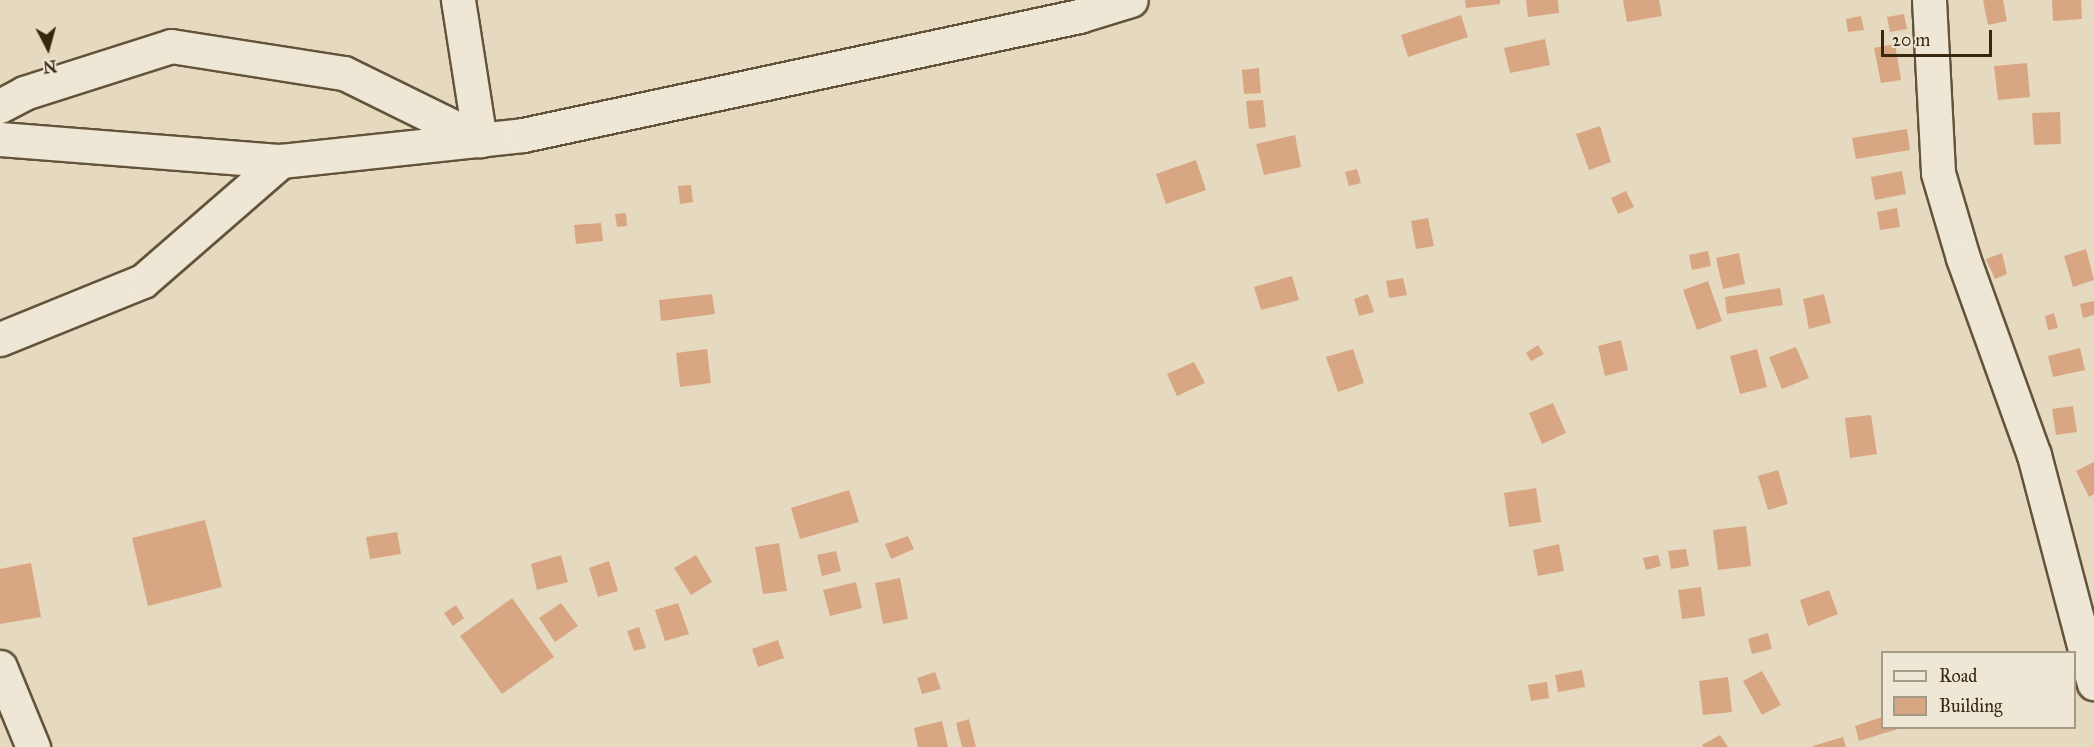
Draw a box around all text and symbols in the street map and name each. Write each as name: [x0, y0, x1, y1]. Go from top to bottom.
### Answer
north arrow: [18, 18, 78, 78]
scale bar: [1884, 18, 1995, 56]
text: 20 m: [1892, 29, 1930, 51]
text: N: [42, 56, 58, 77]
legend: [1881, 651, 2076, 729]
text: Road: [1939, 665, 1977, 687]
text: Building: [1939, 695, 2002, 717]

